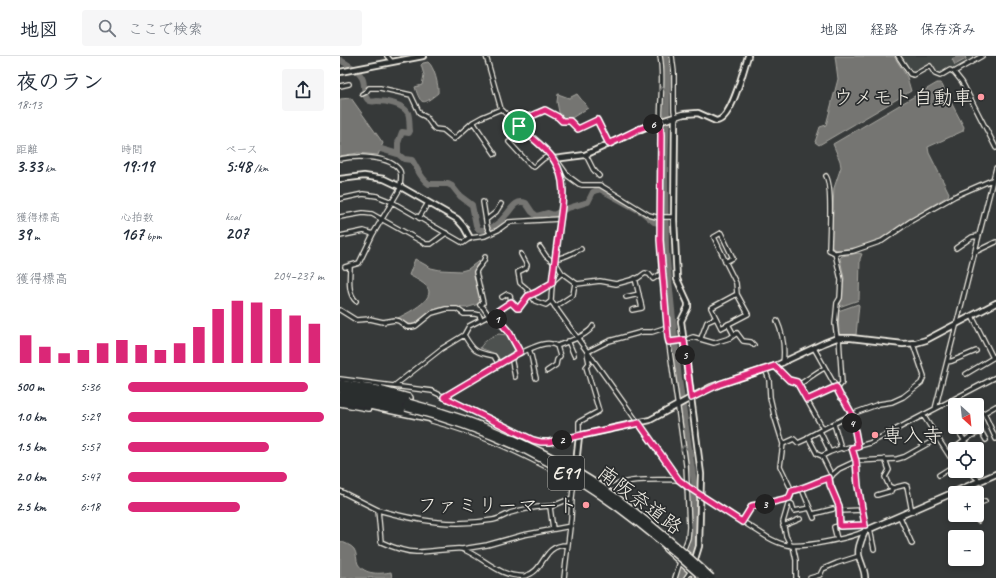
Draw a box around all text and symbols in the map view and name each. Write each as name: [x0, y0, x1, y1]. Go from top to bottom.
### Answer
search box: [82, 10, 362, 46]
icon: search: [96, 17, 118, 39]
text: 地図: [20, 18, 58, 42]
text: ここで検索: [128, 20, 203, 39]
text: 地図: [820, 21, 848, 38]
text: 経路: [870, 21, 898, 38]
text: 保存済み: [920, 21, 976, 38]
text: 夜のラン: [16, 68, 104, 96]
button: share: [282, 69, 324, 111]
place label: ウメモト自動車: [833, 85, 973, 110]
one-way arrow: [658, 86, 666, 92]
marker: ウメモト自動車: [976, 92, 986, 102]
text: 18:13: [16, 97, 42, 113]
pin: [502, 109, 536, 143]
pin: 6: [643, 114, 663, 134]
icon: arrive: [508, 115, 530, 137]
text: 6: [650, 117, 656, 131]
text: 距離: [16, 142, 38, 156]
text: 時間: [121, 142, 143, 156]
text: ペース: [225, 142, 258, 156]
text: 3.33: [16, 156, 42, 177]
text: 19:19: [121, 156, 154, 177]
text: 5:48: [225, 156, 251, 177]
text: km: [42, 161, 56, 175]
text: /km: [251, 161, 268, 175]
text: kcal: [225, 209, 240, 223]
text: 獲得標高: [16, 210, 60, 224]
text: 心拍数: [121, 210, 154, 224]
text: 207: [225, 223, 248, 244]
text: 39: [16, 224, 31, 245]
text: 167: [121, 224, 144, 245]
text: m: [31, 229, 40, 243]
text: bpm: [144, 229, 162, 243]
text: 204–237 m: [273, 268, 324, 284]
text: 獲得標高: [16, 271, 68, 287]
pin: 1: [487, 309, 507, 329]
text: 1: [495, 312, 499, 326]
pin: 5: [675, 345, 695, 365]
text: 5: [683, 348, 687, 362]
text: 500 m: [16, 379, 44, 395]
text: 5:36: [80, 379, 100, 395]
north arrow: [948, 398, 984, 434]
map controls: [948, 398, 984, 566]
text: 1.0 km: [16, 409, 46, 425]
text: 5:29: [80, 409, 100, 425]
pin: 4: [842, 413, 862, 433]
text: 4: [850, 416, 854, 430]
place label: 専入寺: [883, 423, 943, 448]
pin: 2: [552, 430, 572, 450]
marker: 専入寺: [870, 430, 880, 440]
text: 2: [560, 433, 564, 447]
text: 1.5 km: [16, 439, 46, 455]
text: 5:57: [80, 439, 100, 455]
button: locate: [948, 442, 984, 478]
one-way arrow: [680, 445, 689, 451]
road number: E91: [548, 456, 584, 490]
street label: 南阪奈道路: [593, 460, 687, 540]
text: 2.0 km: [16, 469, 46, 485]
text: 5:47: [80, 469, 100, 485]
button: +: [948, 486, 984, 522]
place label: ファミリーマート: [418, 493, 578, 518]
pin: 3: [755, 494, 775, 514]
text: 3: [763, 497, 767, 511]
text: 2.5 km: [16, 499, 46, 515]
text: 6:18: [80, 499, 100, 515]
marker: ファミリーマート: [581, 500, 591, 510]
button: −: [948, 530, 984, 566]

